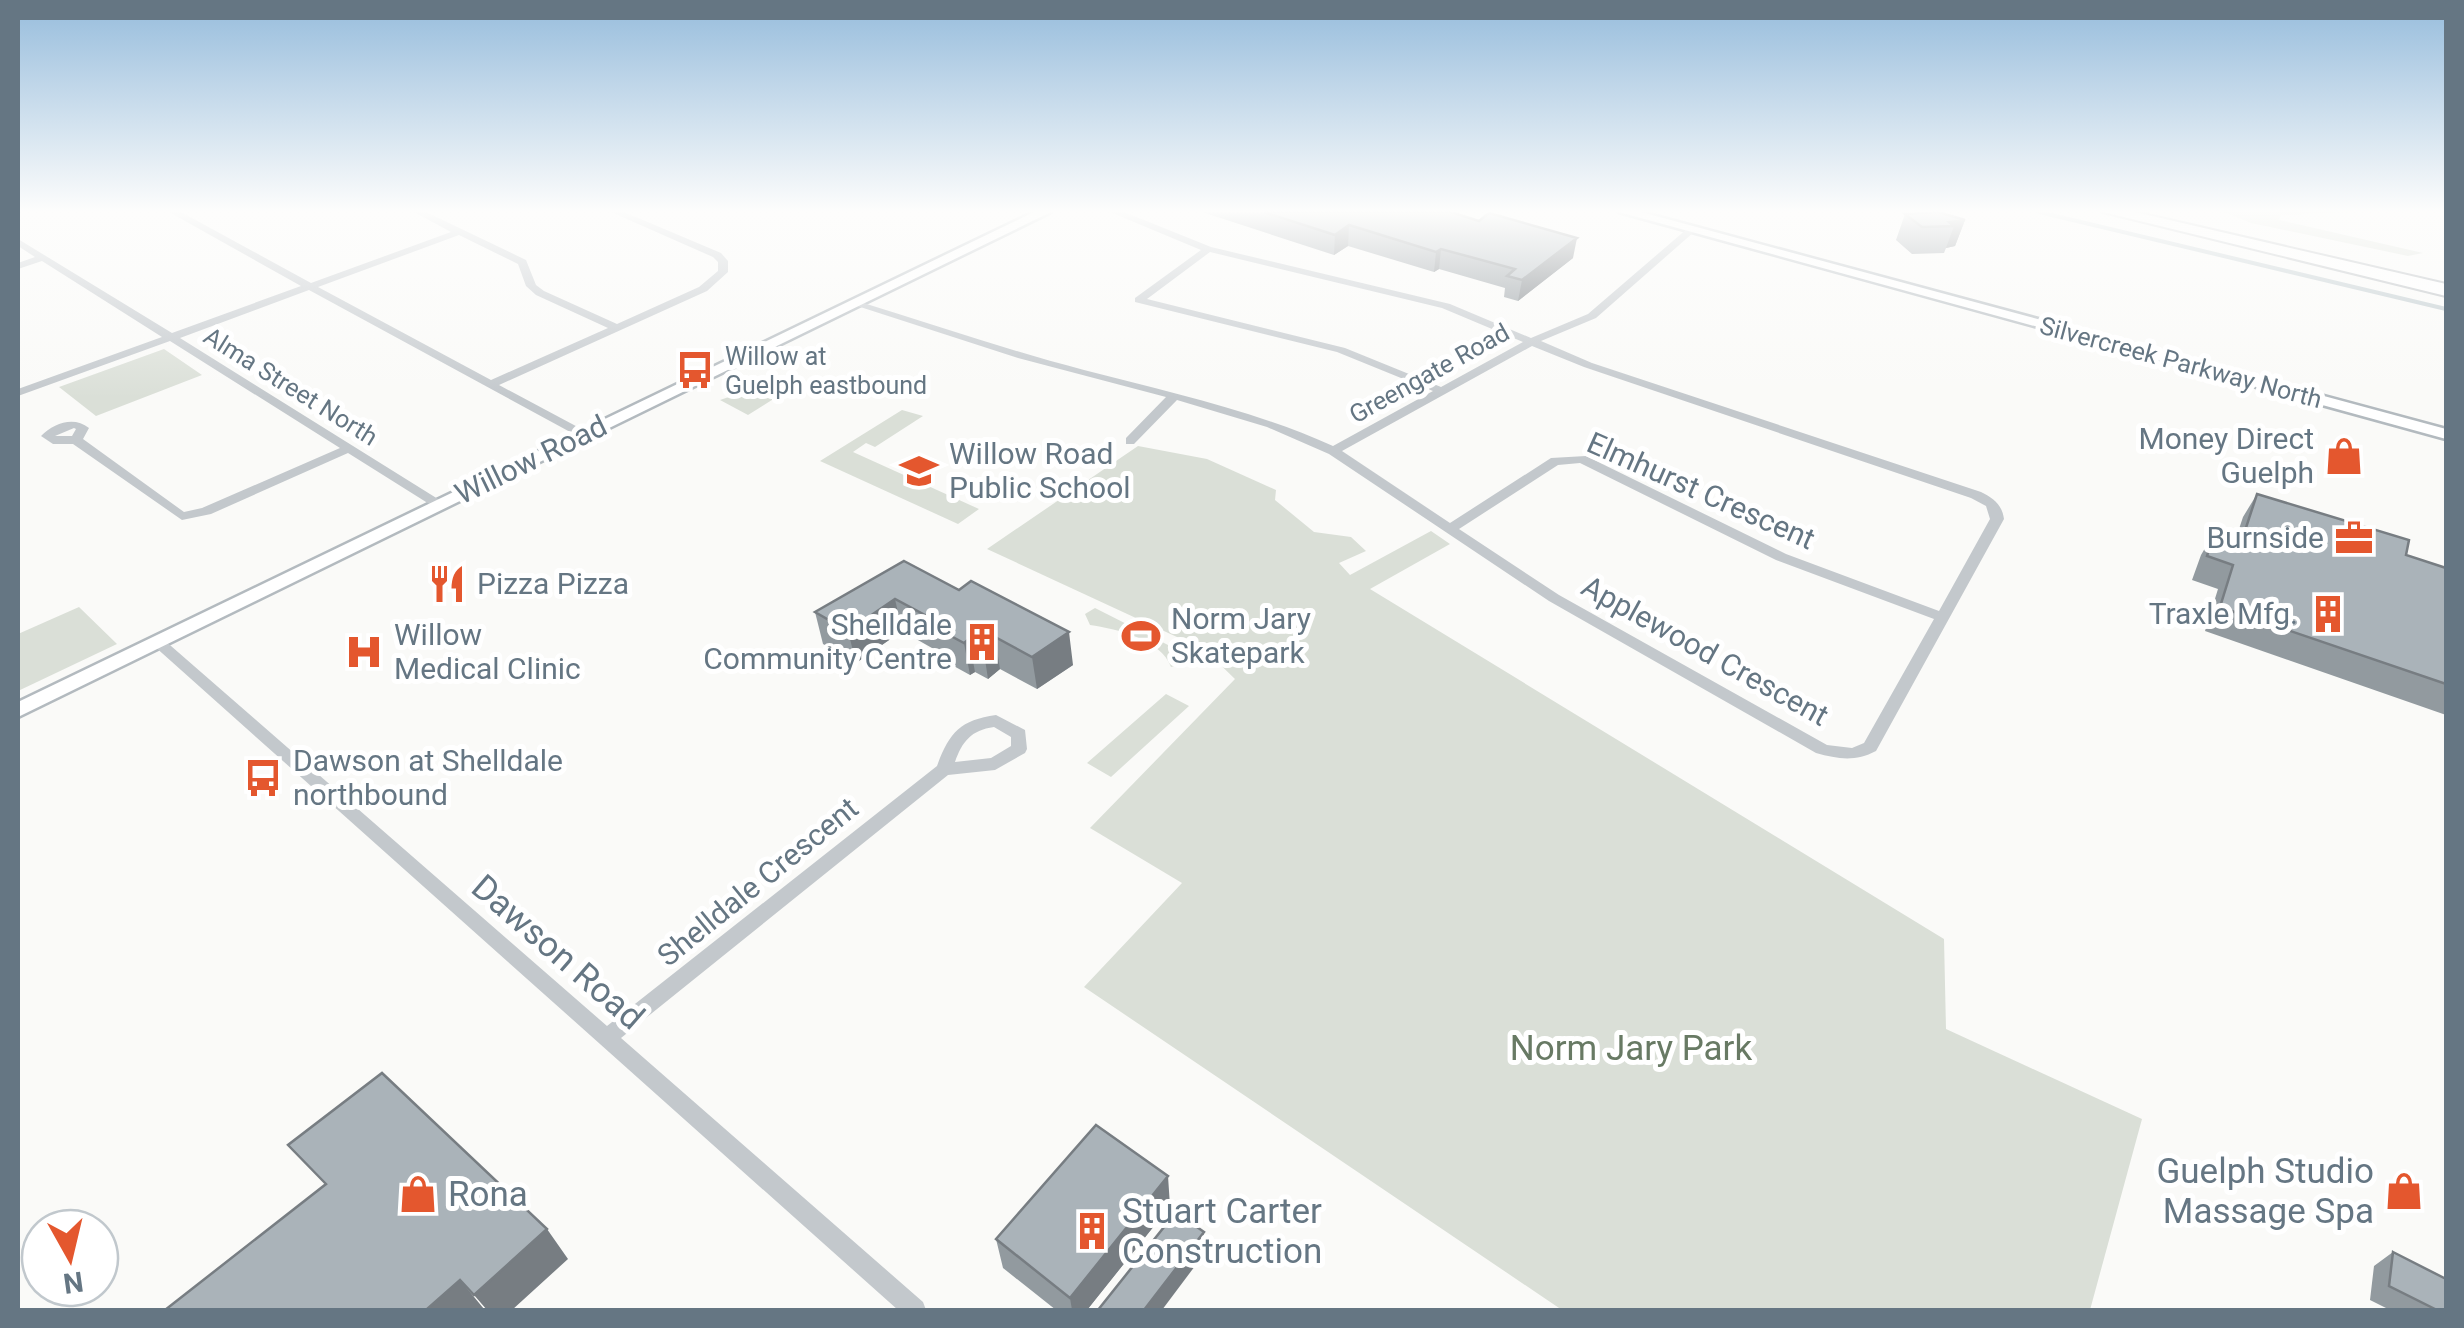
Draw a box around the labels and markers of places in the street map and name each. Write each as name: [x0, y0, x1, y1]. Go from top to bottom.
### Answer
place label: Willow at Guelph eastbound: [725, 342, 927, 400]
bus stop icon: Willow at Guelph eastbound: [674, 349, 716, 391]
place label: Money Direct Guelph: [2138, 421, 2314, 490]
shop icon: Money Direct Guelph: [2323, 435, 2365, 477]
place label: Willow Road Public School: [949, 436, 1131, 505]
school or university icon: Willow Road Public School: [898, 450, 940, 492]
office icon: Burnside: [2333, 517, 2375, 559]
place label: Burnside: [2206, 520, 2324, 555]
restaurant icon: Pizza Pizza: [426, 563, 468, 605]
place label: Pizza Pizza: [477, 566, 629, 601]
building icon: Traxle Mfg.: [2307, 593, 2349, 635]
place label: Traxle Mfg.: [2149, 596, 2298, 631]
place label: Norm Jary Skatepark: [1171, 601, 1311, 670]
place label: Shelldale Community Centre: [703, 607, 952, 676]
sports icon: Norm Jary Skatepark: [1120, 615, 1162, 657]
place label: Willow Medical Clinic: [394, 617, 581, 686]
building icon: Shelldale Community Centre: [961, 621, 1003, 663]
hospital icon: Willow Medical Clinic: [343, 631, 385, 673]
place label: Dawson at Shelldale northbound: [293, 743, 563, 812]
bus stop icon: Dawson at Shelldale northbound: [242, 757, 284, 799]
place label: Guelph Studio Massage Spa: [2156, 1151, 2374, 1232]
shop icon: Guelph Studio Massage Spa: [2383, 1170, 2425, 1212]
shop icon: Rona: [397, 1173, 439, 1215]
place label: Rona: [448, 1174, 528, 1215]
place label: Stuart Carter Construction: [1122, 1191, 1322, 1272]
building icon: Stuart Carter Construction: [1071, 1210, 1113, 1252]

